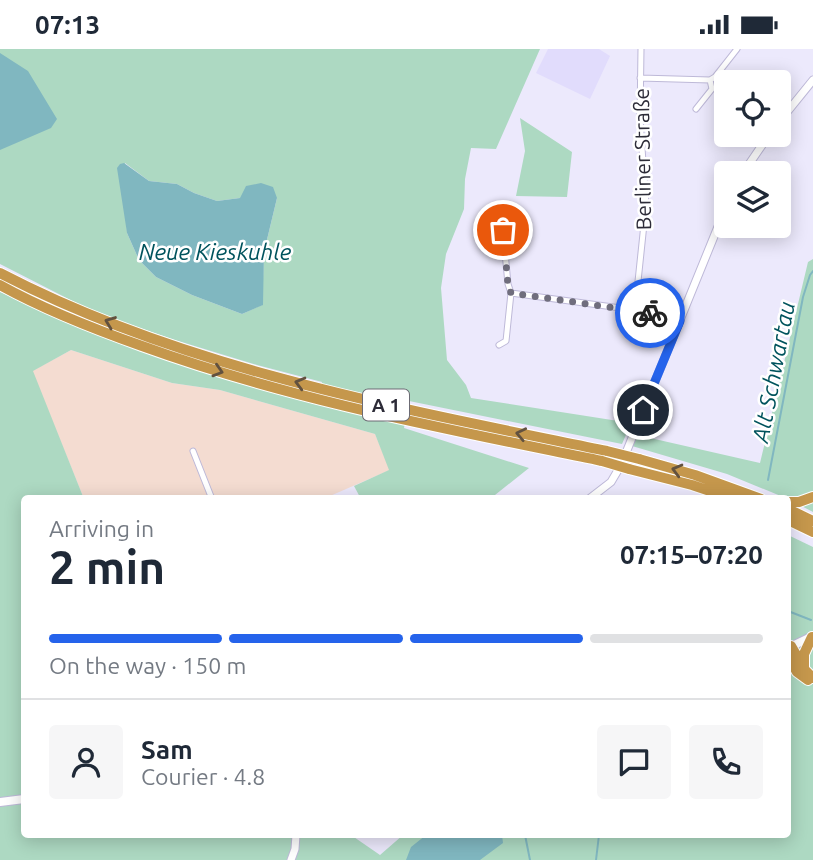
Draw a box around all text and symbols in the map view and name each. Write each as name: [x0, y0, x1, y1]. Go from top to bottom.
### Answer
text: 07:13: [35, 10, 100, 39]
map controls: [714, 70, 791, 238]
button: locate: [714, 70, 791, 147]
street label: Berliner Straße: [629, 88, 655, 230]
button: layers: [714, 161, 791, 238]
pin: [473, 200, 533, 260]
icon: bag: [484, 211, 522, 249]
water label: Neue Kieskuhle: [139, 239, 292, 264]
courier: [615, 278, 685, 348]
icon: bike: [631, 294, 669, 332]
water label: Alt Schwartau: [747, 299, 799, 446]
one-way arrow: [105, 316, 117, 330]
one-way arrow: [211, 363, 224, 377]
one-way arrow: [294, 377, 306, 391]
pin: [613, 380, 673, 440]
road number: A 1: [363, 389, 409, 421]
icon: home: [624, 391, 662, 429]
one-way arrow: [515, 427, 527, 442]
one-way arrow: [671, 464, 683, 478]
text: Arriving in: [49, 516, 154, 541]
text: 07:15–07:20: [620, 540, 763, 569]
text: 2 min: [49, 541, 165, 593]
text: On the way · 150 m: [49, 653, 246, 678]
button: person: [49, 725, 123, 799]
button: chat: [597, 725, 671, 799]
button: phone: [689, 725, 763, 799]
text: Sam: [141, 735, 193, 764]
text: Courier · 4.8: [141, 764, 265, 789]

